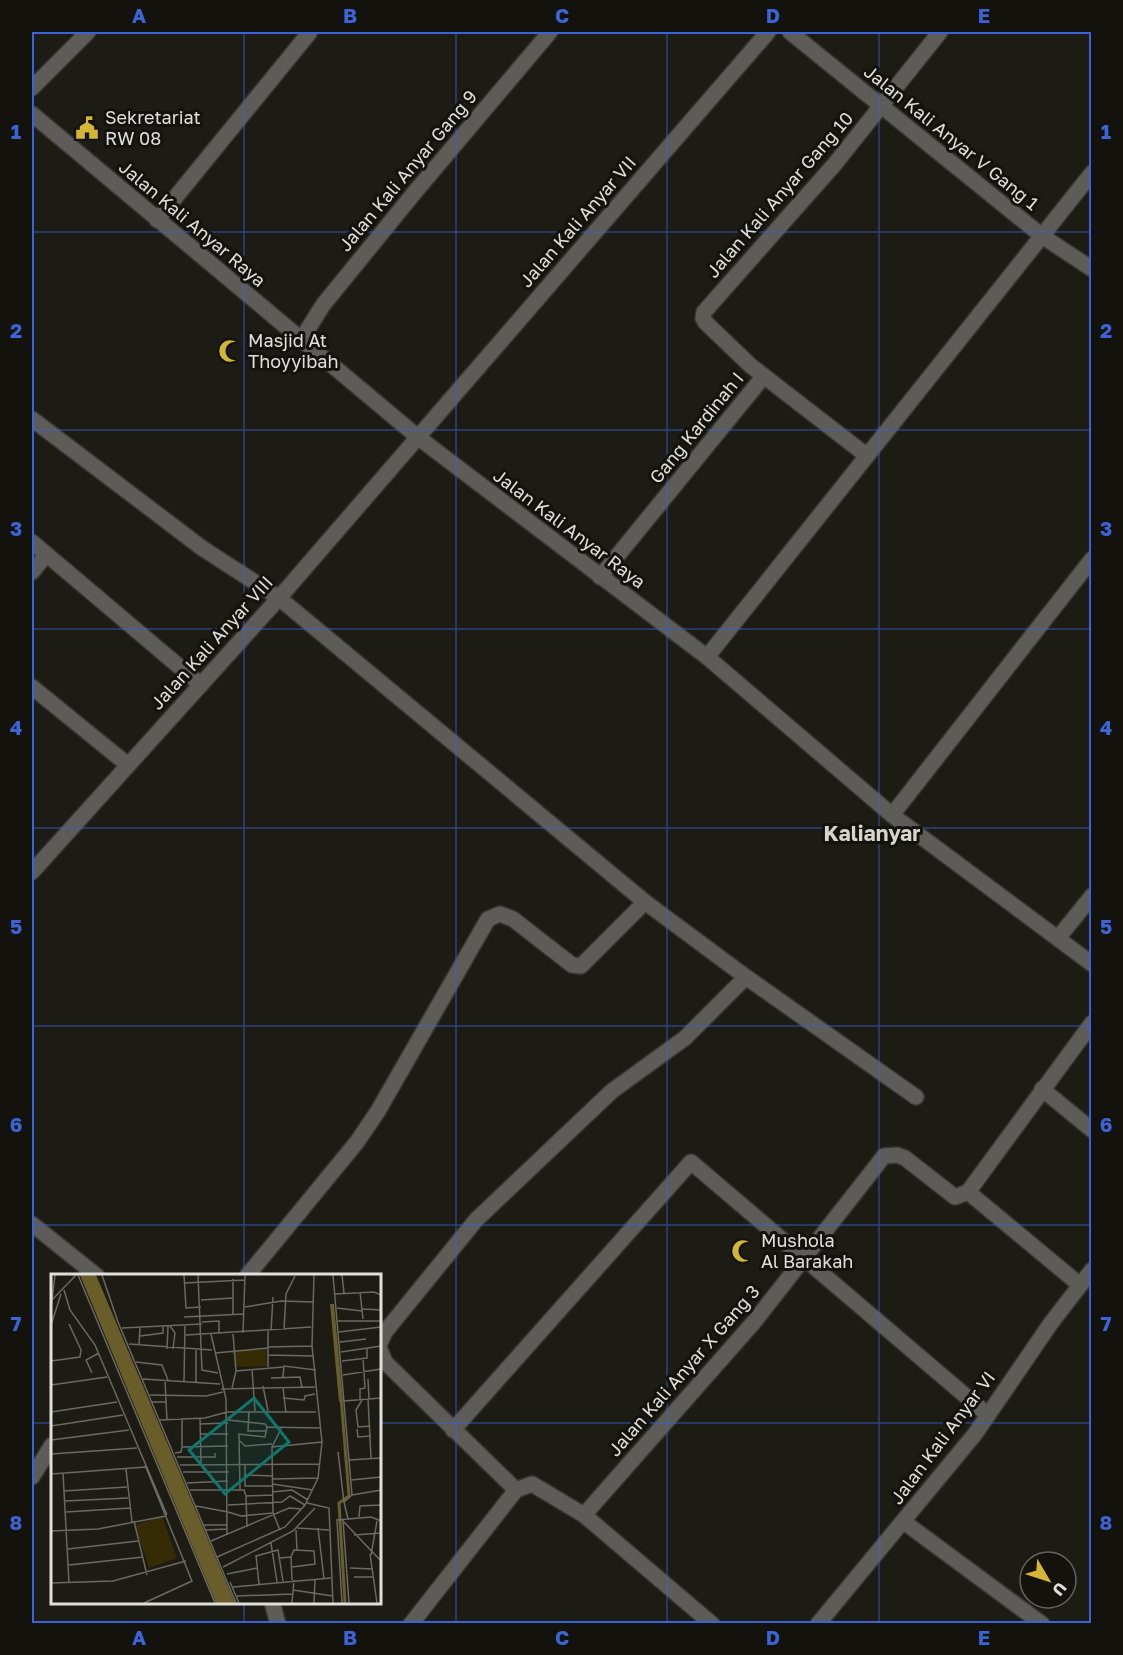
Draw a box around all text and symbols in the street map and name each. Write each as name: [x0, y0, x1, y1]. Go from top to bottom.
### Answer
text: A: [132, 3, 146, 27]
text: B: [343, 3, 357, 27]
text: C: [555, 3, 569, 27]
text: D: [766, 3, 780, 27]
text: E: [978, 3, 990, 27]
street label: Jalan Kali Anyar V Gang 1: [860, 60, 1043, 215]
street label: Jalan Kali Anyar Gang 9: [333, 85, 481, 255]
place label: Sekretariat RW 08: [105, 106, 201, 149]
street label: Jalan Kali Anyar Gang 10: [701, 107, 857, 282]
public building icon: Sekretariat RW 08: [74, 115, 100, 141]
text: 1: [11, 119, 21, 143]
text: 1: [1101, 119, 1111, 143]
street label: Jalan Kali Anyar VII: [514, 151, 640, 291]
street label: Jalan Kali Anyar Raya: [115, 155, 270, 291]
text: 2: [10, 318, 22, 342]
text: 2: [1100, 318, 1112, 342]
place label: Masjid At Thoyyibah: [248, 329, 339, 372]
mosque icon: Masjid At Thoyyibah: [217, 338, 243, 364]
street label: Gang Kardinah I: [645, 367, 748, 488]
street label: Jalan Kali Anyar Raya: [489, 464, 650, 593]
text: 3: [10, 516, 22, 540]
text: 3: [1100, 516, 1112, 540]
street label: Jalan Kali Anyar VIII: [145, 571, 277, 714]
text: 4: [10, 715, 22, 739]
text: 4: [1100, 715, 1112, 739]
district label: Kalianyar: [824, 820, 920, 846]
text: 5: [10, 914, 22, 938]
text: 5: [1100, 914, 1112, 938]
text: 6: [10, 1112, 22, 1136]
text: 6: [1100, 1112, 1112, 1136]
place label: Mushola Al Barakah: [761, 1229, 853, 1272]
mosque icon: Mushola Al Barakah: [730, 1238, 756, 1264]
inset map: [51, 1274, 381, 1604]
street label: Jalan Kali Anyar X Gang 3: [603, 1280, 764, 1460]
text: 7: [11, 1311, 22, 1335]
text: 7: [1101, 1311, 1112, 1335]
street label: Jalan Kali Anyar VI: [885, 1367, 999, 1508]
text: 8: [10, 1510, 22, 1534]
text: 8: [1100, 1510, 1112, 1534]
north arrow: [1018, 1550, 1078, 1610]
text: U: [1048, 1579, 1071, 1600]
text: A: [132, 1625, 146, 1649]
text: B: [343, 1625, 357, 1649]
text: C: [555, 1625, 569, 1649]
text: D: [766, 1625, 780, 1649]
text: E: [978, 1625, 990, 1649]

